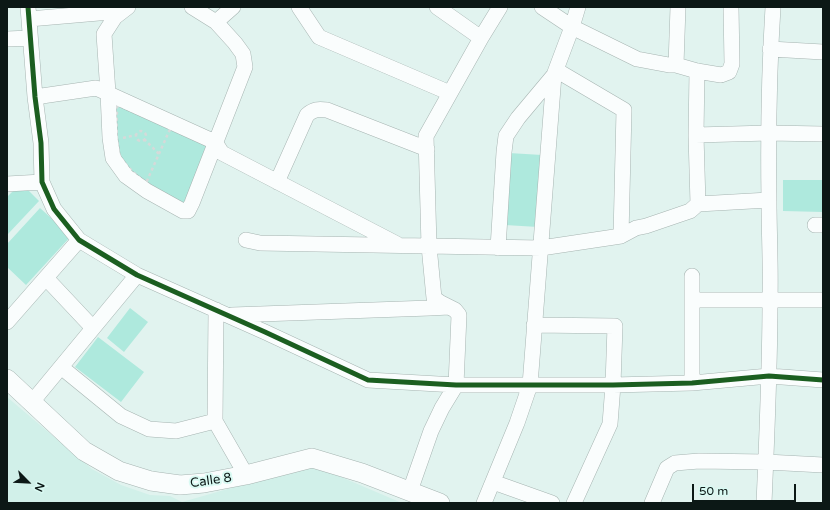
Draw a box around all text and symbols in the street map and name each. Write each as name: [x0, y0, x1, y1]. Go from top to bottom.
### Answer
north arrow: [8, 462, 48, 502]
street label: Calle 8: [189, 470, 233, 492]
scale bar: [694, 476, 798, 502]
text: N: [32, 480, 47, 494]
text: 50 m: [699, 484, 728, 498]

